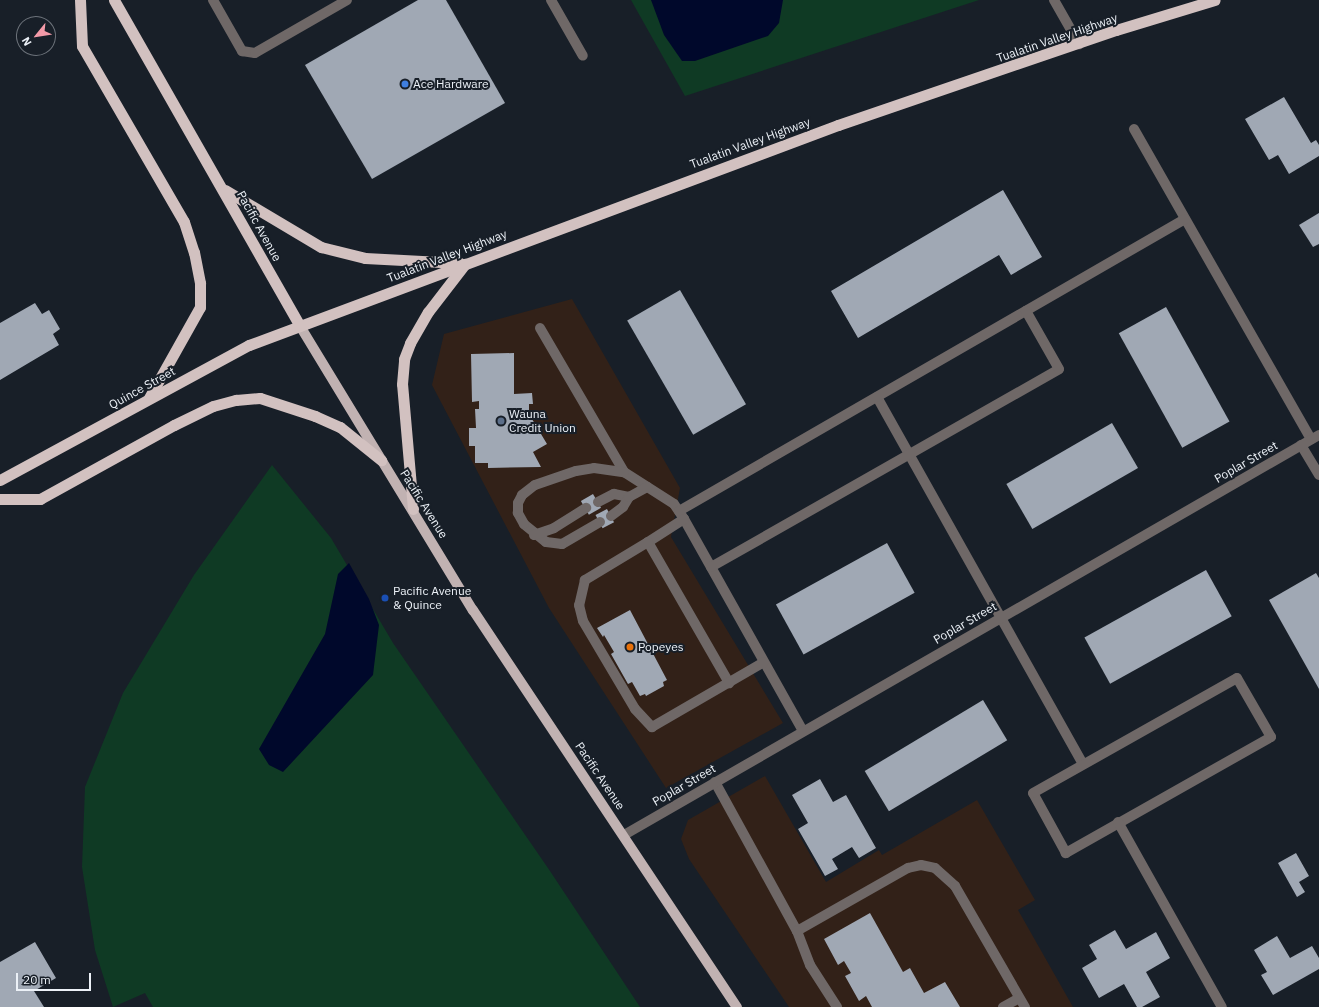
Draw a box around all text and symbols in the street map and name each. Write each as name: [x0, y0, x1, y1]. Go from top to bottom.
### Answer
street label: Tualatin Valley Highway: [995, 10, 1119, 66]
north arrow: [16, 16, 56, 56]
text: N: [18, 35, 35, 48]
place label: Ace Hardware: [413, 77, 489, 91]
marker: Ace Hardware: [400, 79, 410, 89]
street label: Tualatin Valley Highway: [688, 114, 812, 172]
street label: Pacific Avenue: [234, 188, 284, 264]
street label: Tualatin Valley Highway: [385, 226, 509, 286]
street label: Quince Street: [106, 364, 178, 412]
place label: Wauna Credit Union: [509, 407, 576, 435]
marker: Wauna Credit Union: [496, 416, 506, 426]
street label: Poplar Street: [1212, 438, 1280, 486]
street label: Pacific Avenue: [397, 467, 451, 541]
place label: Pacific Avenue & Quince: [393, 584, 471, 612]
marker: Pacific Avenue & Quince: [380, 593, 390, 603]
street label: Poplar Street: [931, 599, 999, 647]
place label: Popeyes: [638, 640, 684, 654]
marker: Popeyes: [625, 642, 635, 652]
street label: Pacific Avenue: [572, 740, 628, 812]
street label: Poplar Street: [650, 761, 718, 809]
scale bar: [18, 965, 93, 991]
text: 20 m: [23, 972, 51, 987]

